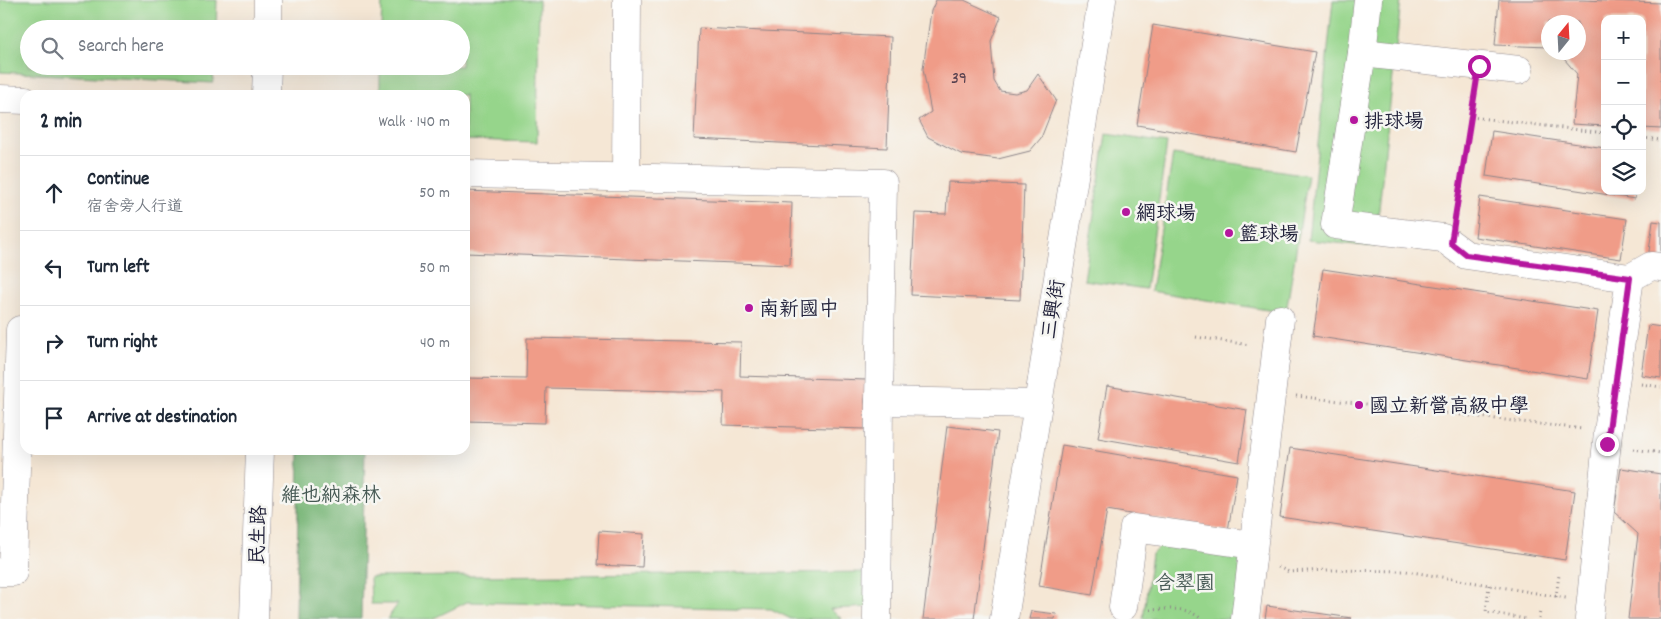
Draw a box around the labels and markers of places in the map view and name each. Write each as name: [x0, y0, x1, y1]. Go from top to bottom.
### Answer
place label: 排球場: [1364, 109, 1424, 137]
marker: 排球場: [1348, 114, 1360, 126]
place label: 網球場: [1136, 201, 1196, 229]
marker: 網球場: [1120, 206, 1132, 218]
place label: 籃球場: [1239, 222, 1299, 250]
marker: 籃球場: [1223, 227, 1235, 239]
place label: 南新國中: [759, 297, 839, 325]
marker: 南新國中: [743, 302, 755, 314]
place label: 國立新營高級中學: [1369, 394, 1529, 422]
marker: 國立新營高級中學: [1353, 399, 1365, 411]

